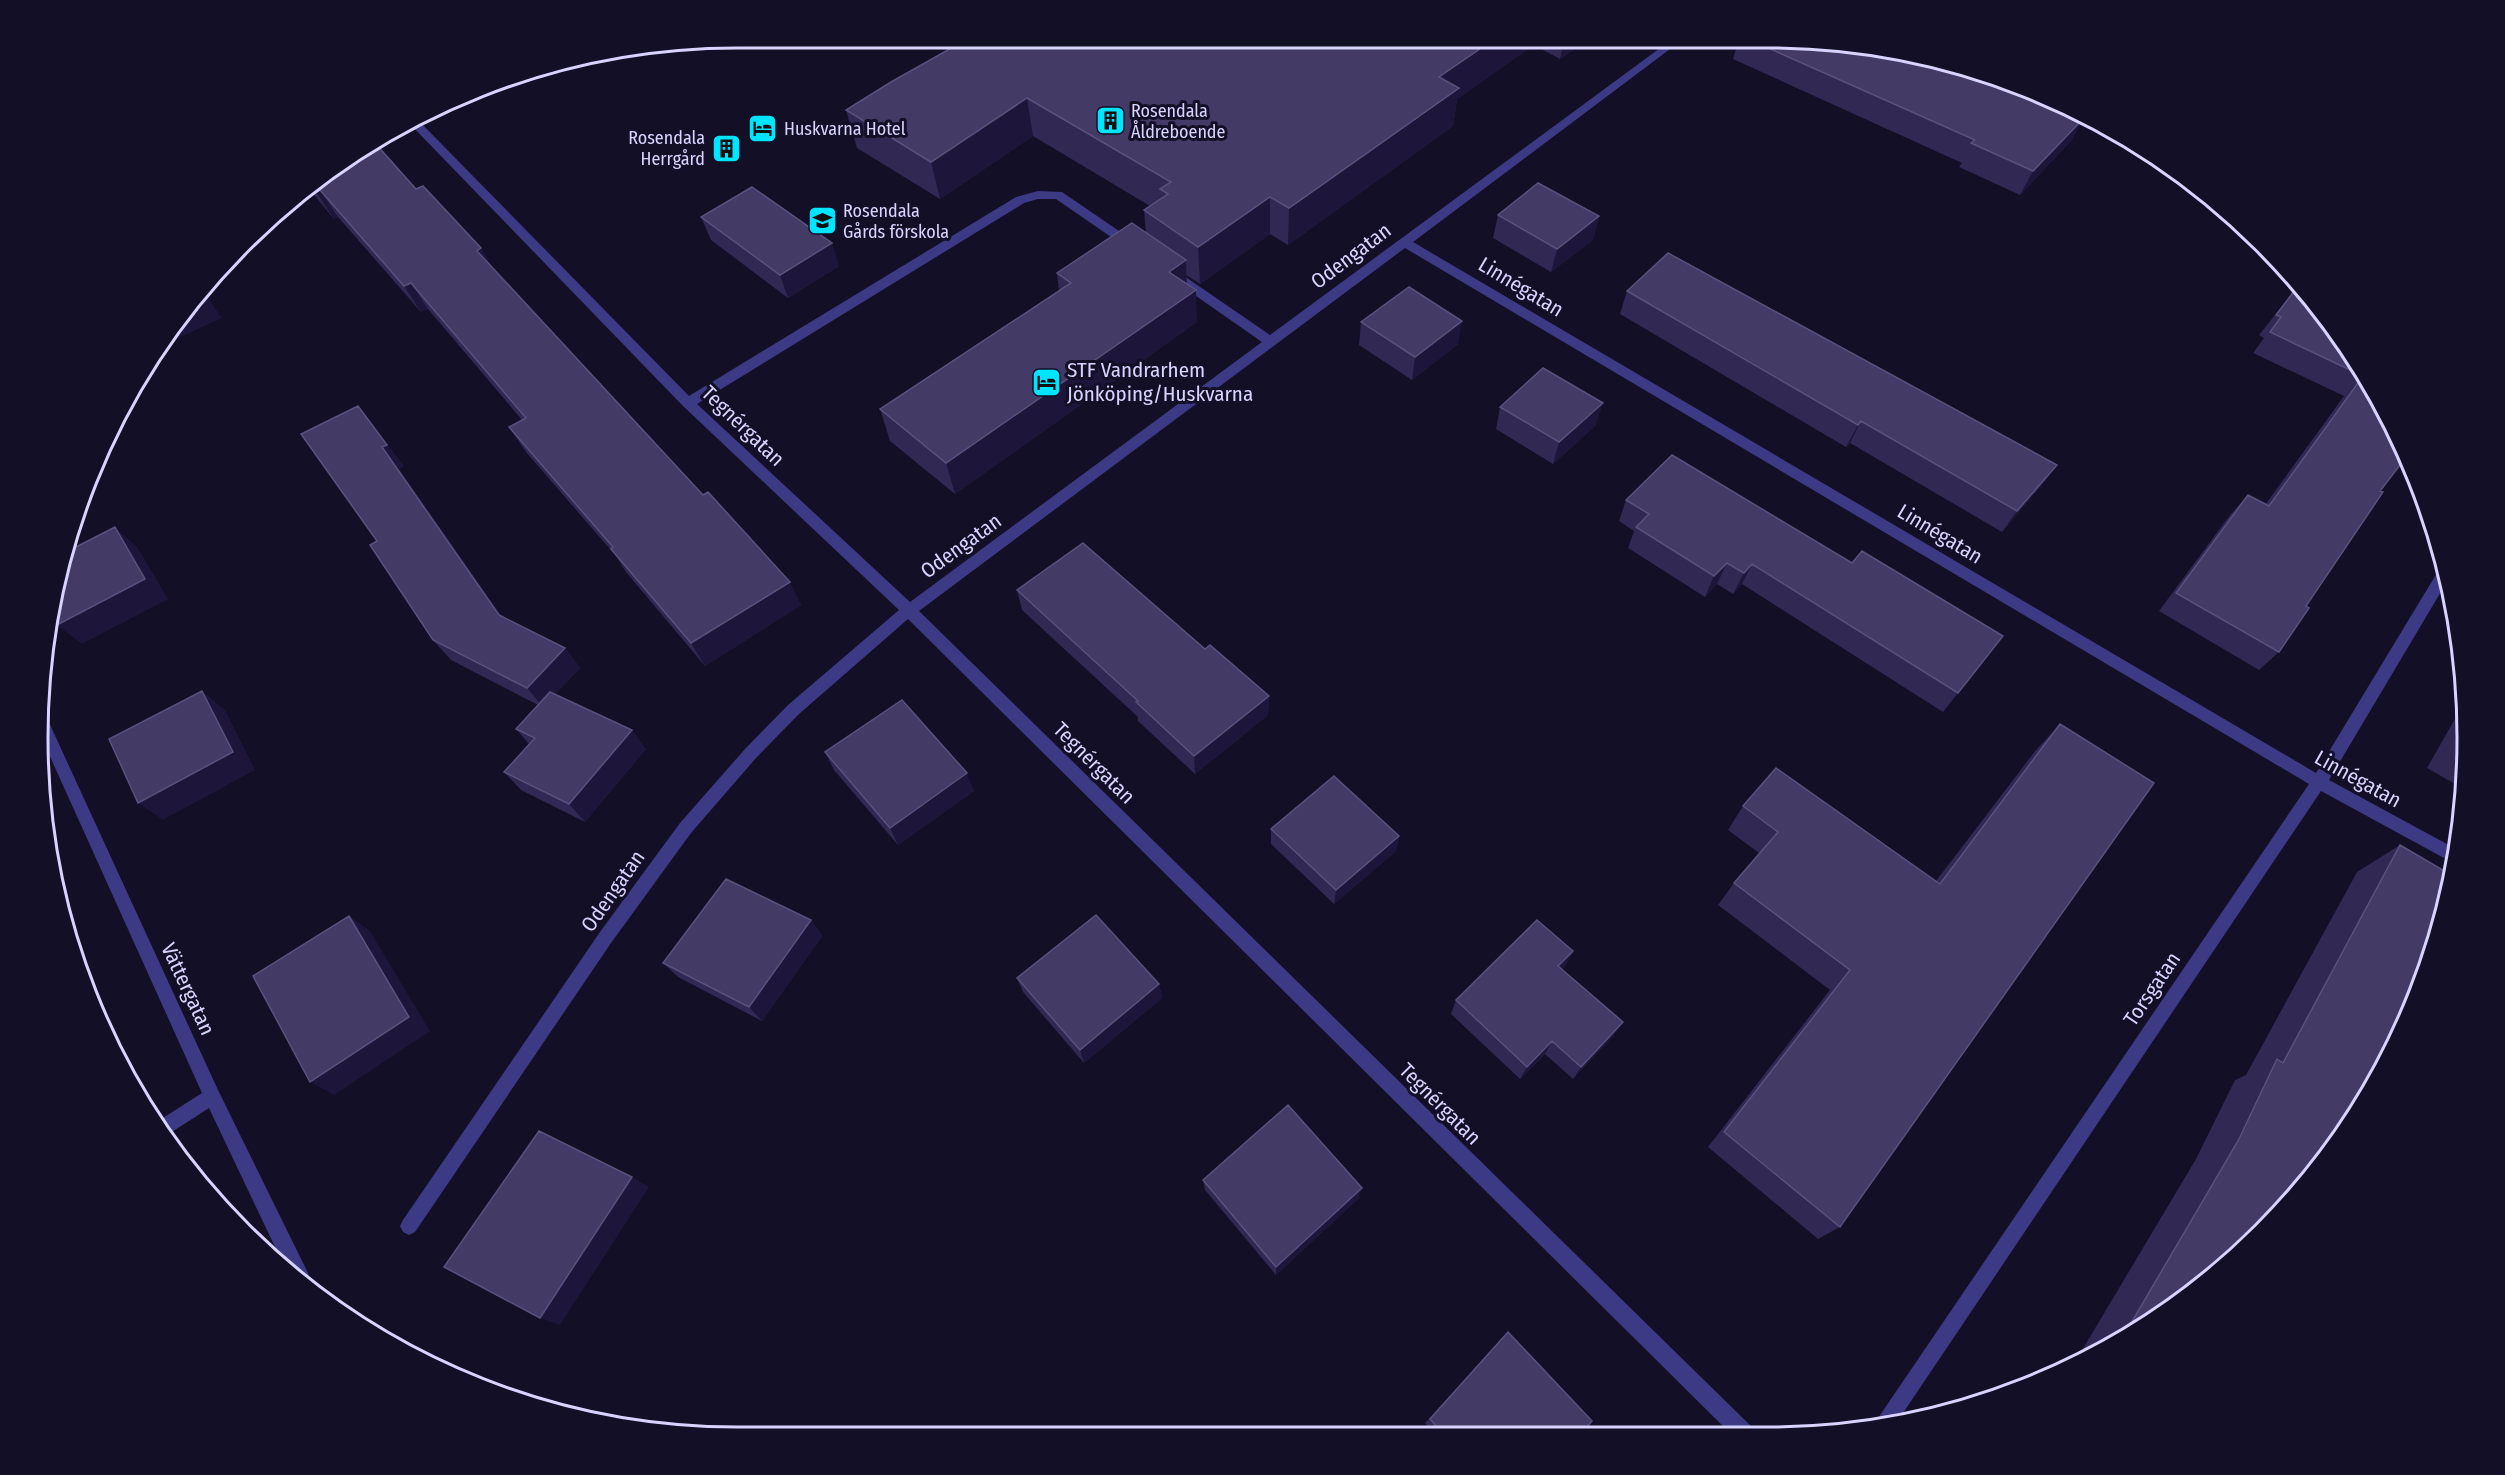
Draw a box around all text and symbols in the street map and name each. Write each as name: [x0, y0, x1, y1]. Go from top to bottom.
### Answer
place label: Rosendala Åldreboende: [1131, 100, 1226, 143]
building icon: Rosendala Åldreboende: [1094, 105, 1126, 137]
hotel icon: Huskvarna Hotel: [747, 113, 779, 145]
place label: Huskvarna Hotel: [784, 118, 906, 140]
place label: Rosendala Herrgård: [628, 127, 705, 170]
building icon: Rosendala Herrgård: [710, 132, 742, 164]
place label: Rosendala Gårds förskola: [843, 200, 949, 243]
school or university icon: Rosendala Gårds förskola: [806, 205, 838, 237]
street label: Odengatan: [1306, 217, 1396, 295]
street label: Linnégatan: [1474, 251, 1568, 323]
place label: STF Vandrarhem Jönköping/Huskvarna: [1067, 357, 1253, 407]
hotel icon: STF Vandrarhem Jönköping/Huskvarna: [1030, 366, 1062, 398]
street label: Tegnérgatan: [696, 380, 790, 472]
street label: Linnégatan: [1893, 498, 1987, 570]
street label: Odengatan: [915, 508, 1007, 584]
street label: Tegnérgatan: [1048, 717, 1140, 809]
street label: Linnégatan: [2310, 745, 2406, 813]
street label: Odengatan: [575, 845, 651, 937]
street label: Vättergatan: [155, 939, 221, 1039]
street label: Torsgatan: [2118, 947, 2186, 1031]
street label: Tegnérgatan: [1394, 1058, 1486, 1150]

